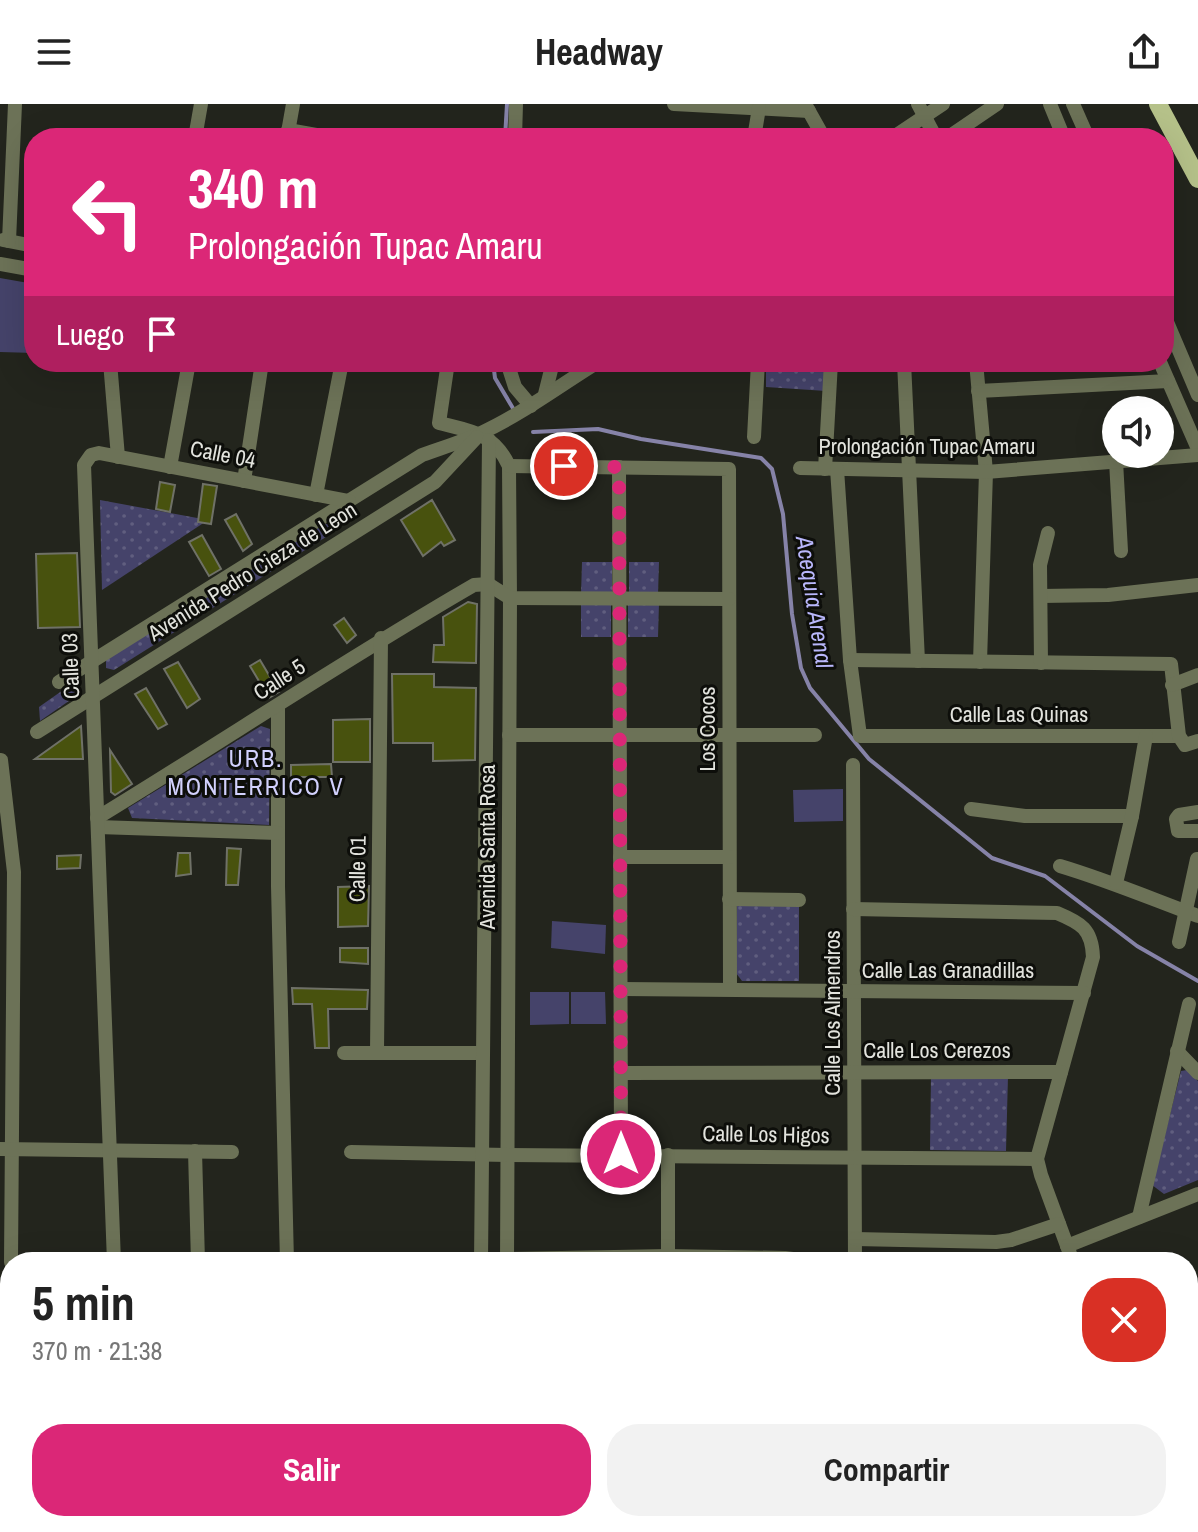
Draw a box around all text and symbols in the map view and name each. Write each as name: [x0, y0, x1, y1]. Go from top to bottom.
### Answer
text: Headway: [535, 28, 663, 76]
icon: menu: [32, 30, 76, 74]
icon: share: [1122, 30, 1166, 74]
text: 340 m: [188, 150, 318, 225]
icon: left: [56, 160, 160, 264]
text: Prolongación Tupac Amaru: [188, 222, 543, 270]
icon: arrive: [140, 312, 184, 356]
text: Luego: [56, 314, 124, 354]
map controls: [1102, 396, 1174, 468]
button: sound: [1102, 396, 1174, 468]
street label: Prolongación Tupac Amaru: [819, 431, 1035, 461]
pin: [530, 432, 598, 500]
street label: Calle 04: [188, 433, 258, 475]
icon: arrive: [542, 444, 586, 488]
street label: Avenida Pedro Cieza de Leon: [141, 494, 362, 648]
water label: Acequia Arenal: [789, 533, 841, 671]
street label: Calle 03: [54, 632, 86, 700]
street label: Calle 5: [247, 651, 311, 707]
street label: Los Cocos: [692, 686, 722, 772]
street label: Calle Las Quinas: [950, 699, 1088, 729]
district label: URB. MONTERRICO V: [167, 742, 345, 802]
street label: Avenida Santa Rosa: [472, 764, 502, 931]
street label: Calle 01: [341, 836, 373, 902]
street label: Calle Los Almendros: [817, 930, 847, 1096]
street label: Calle Las Granadillas: [862, 955, 1034, 985]
street label: Calle Los Cerezos: [863, 1035, 1011, 1065]
position arrow: [579, 1112, 663, 1196]
street label: Calle Los Higos: [702, 1118, 830, 1150]
text: 5 min: [32, 1270, 135, 1335]
button: close: [1082, 1278, 1166, 1362]
text: 370 m · 21:38: [32, 1333, 162, 1368]
button: Salir: [32, 1424, 591, 1516]
button: Compartir: [607, 1424, 1166, 1516]

